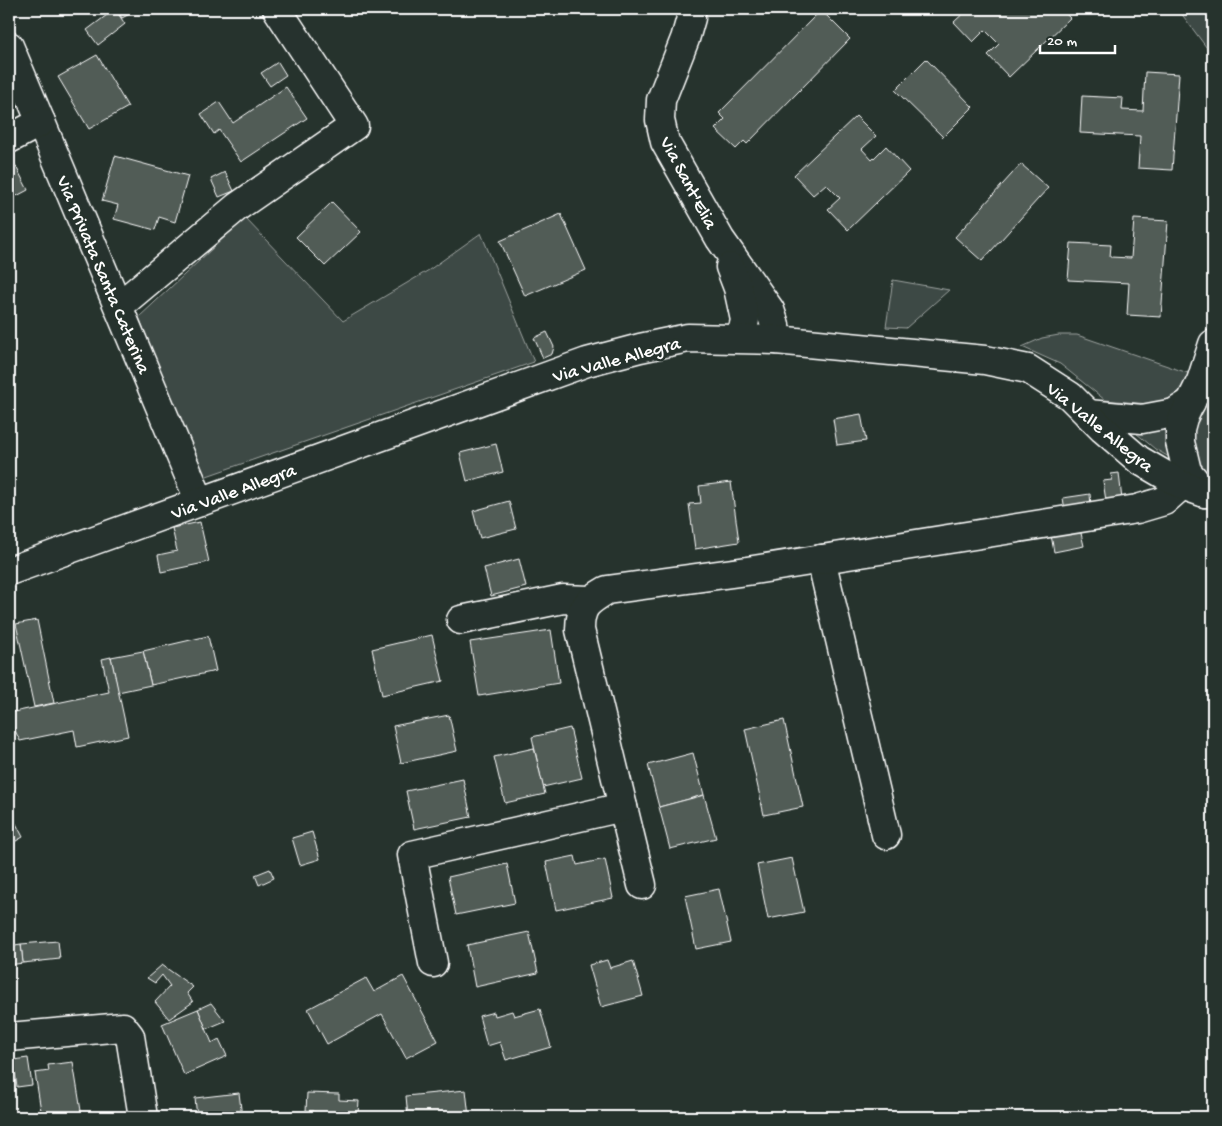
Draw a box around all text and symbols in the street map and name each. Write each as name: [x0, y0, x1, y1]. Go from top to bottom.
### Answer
scale bar: [1040, 22, 1114, 54]
text: 20 m: [1047, 33, 1077, 51]
street label: Via Sant'Elia: [652, 133, 722, 235]
street label: Via Privata Santa Caterina: [49, 172, 155, 379]
street label: Via Valle Allegra: [550, 333, 685, 390]
street label: Via Valle Allegra: [1040, 378, 1158, 480]
street label: Via Valle Allegra: [168, 460, 301, 527]

